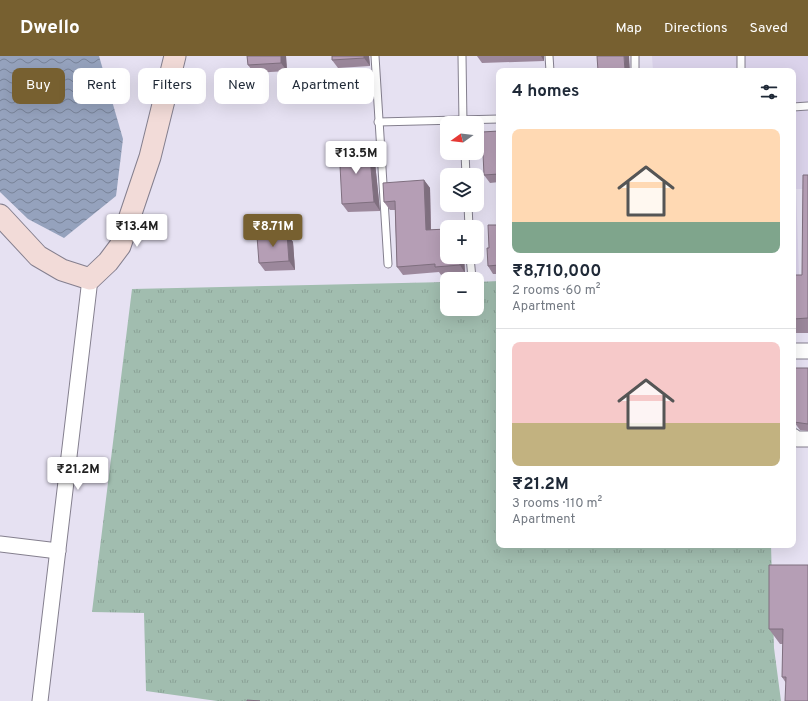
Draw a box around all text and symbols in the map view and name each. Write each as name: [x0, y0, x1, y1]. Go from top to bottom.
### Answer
text: Dwello: [20, 16, 80, 40]
text: Map: [616, 20, 642, 37]
text: Directions: [664, 20, 728, 37]
text: Saved: [750, 20, 788, 37]
chip: Buy: [12, 68, 65, 104]
chip: Rent: [73, 68, 130, 104]
chip: Filters: [138, 68, 206, 104]
chip: New: [214, 68, 269, 104]
chip: Apartment: [277, 68, 374, 104]
text: 4 homes: [512, 81, 579, 103]
icon: filters: [758, 81, 780, 103]
north arrow: [440, 116, 484, 160]
map controls: [440, 116, 484, 316]
pin: ₹13.5M: [323, 141, 389, 175]
text: ₹13.5M: [335, 146, 377, 162]
icon: home: [610, 155, 682, 227]
button: layers: [440, 168, 484, 212]
pin: ₹13.4M: [104, 214, 170, 248]
pin: ₹8.71M: [240, 214, 306, 248]
text: ₹13.4M: [115, 219, 159, 235]
text: ₹8.71M: [252, 219, 294, 235]
button: +: [440, 220, 484, 264]
text: ₹8,710,000: [512, 261, 602, 283]
button: −: [440, 272, 484, 316]
text: 2 rooms · 60 m²: [512, 283, 601, 299]
text: Apartment: [512, 299, 575, 315]
icon: home: [610, 368, 682, 440]
pin: ₹21.2M: [45, 457, 111, 491]
text: ₹21.2M: [56, 462, 100, 478]
text: ₹21.2M: [512, 474, 569, 496]
text: 3 rooms · 110 m²: [512, 496, 602, 512]
text: Apartment: [512, 512, 575, 528]

